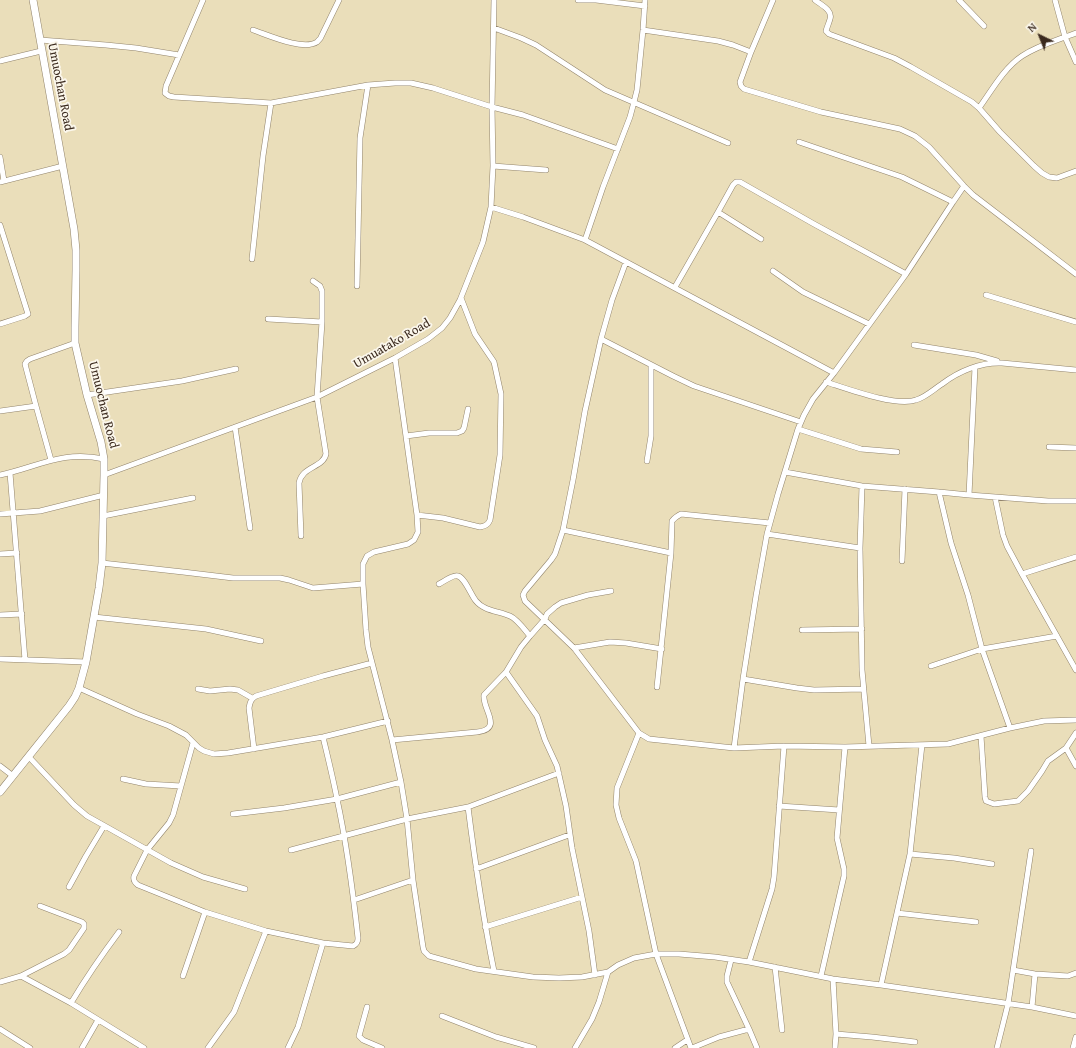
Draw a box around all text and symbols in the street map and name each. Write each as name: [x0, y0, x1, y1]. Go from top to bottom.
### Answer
north arrow: [1020, 16, 1060, 56]
text: N: [1024, 19, 1040, 36]
street label: Umuochan Road: [44, 42, 76, 132]
street label: Umuatako Road: [351, 316, 433, 372]
street label: Umuochan Road: [85, 360, 121, 450]

